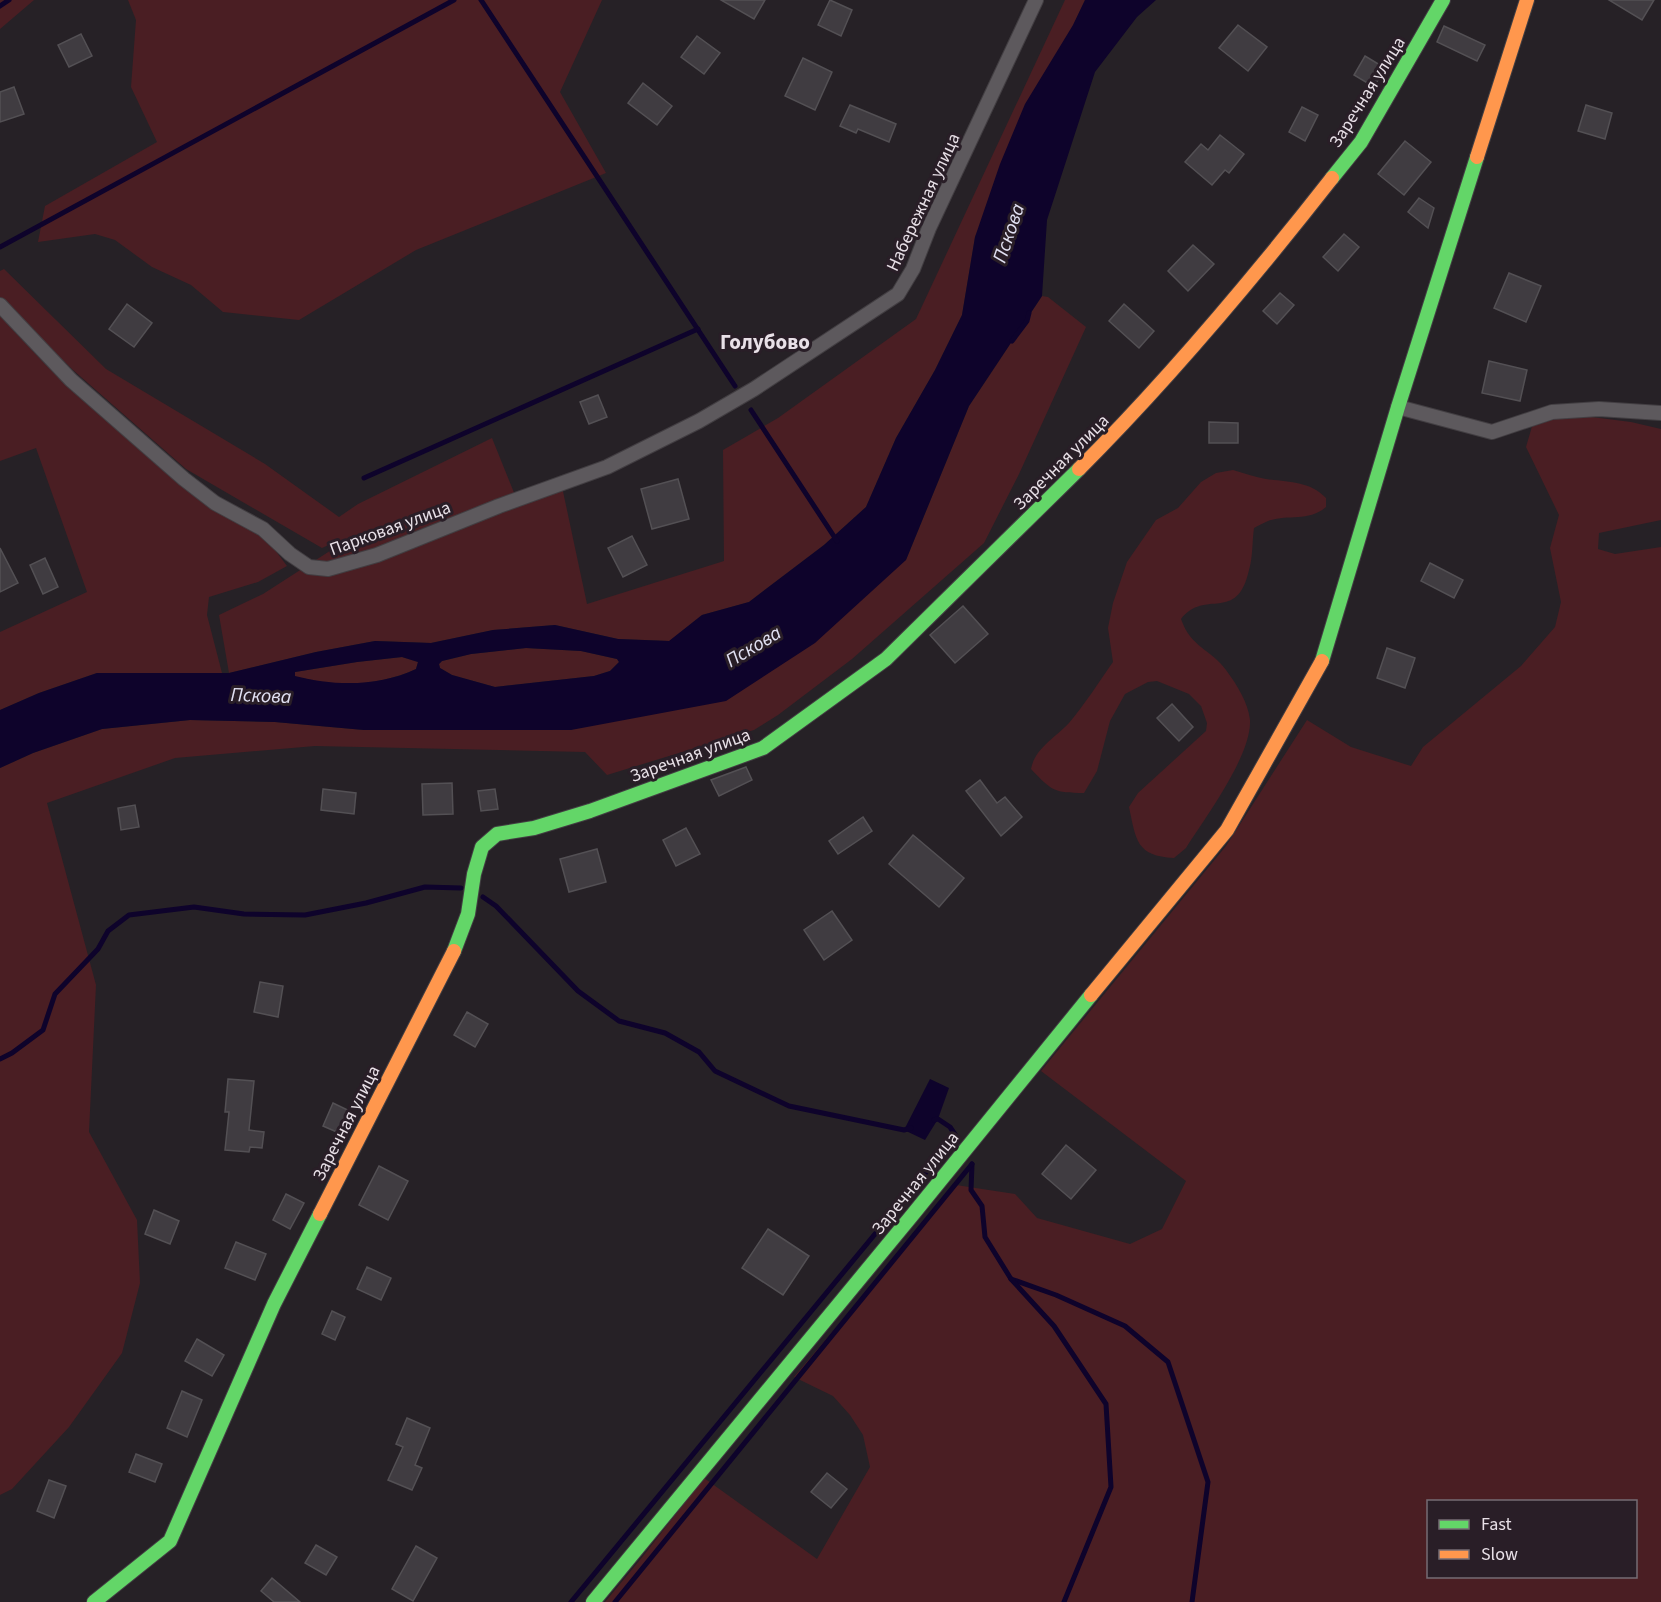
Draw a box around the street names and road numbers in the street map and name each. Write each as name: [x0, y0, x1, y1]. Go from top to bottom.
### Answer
street label: Заречная улица: [1323, 32, 1412, 152]
street label: Набережная улица: [880, 129, 966, 275]
street label: Заречная улица: [1008, 409, 1115, 516]
street label: Парковая улица: [326, 495, 454, 562]
street label: Заречная улица: [627, 722, 754, 789]
street label: Заречная улица: [307, 1061, 386, 1185]
street label: Заречная улица: [866, 1126, 965, 1240]

